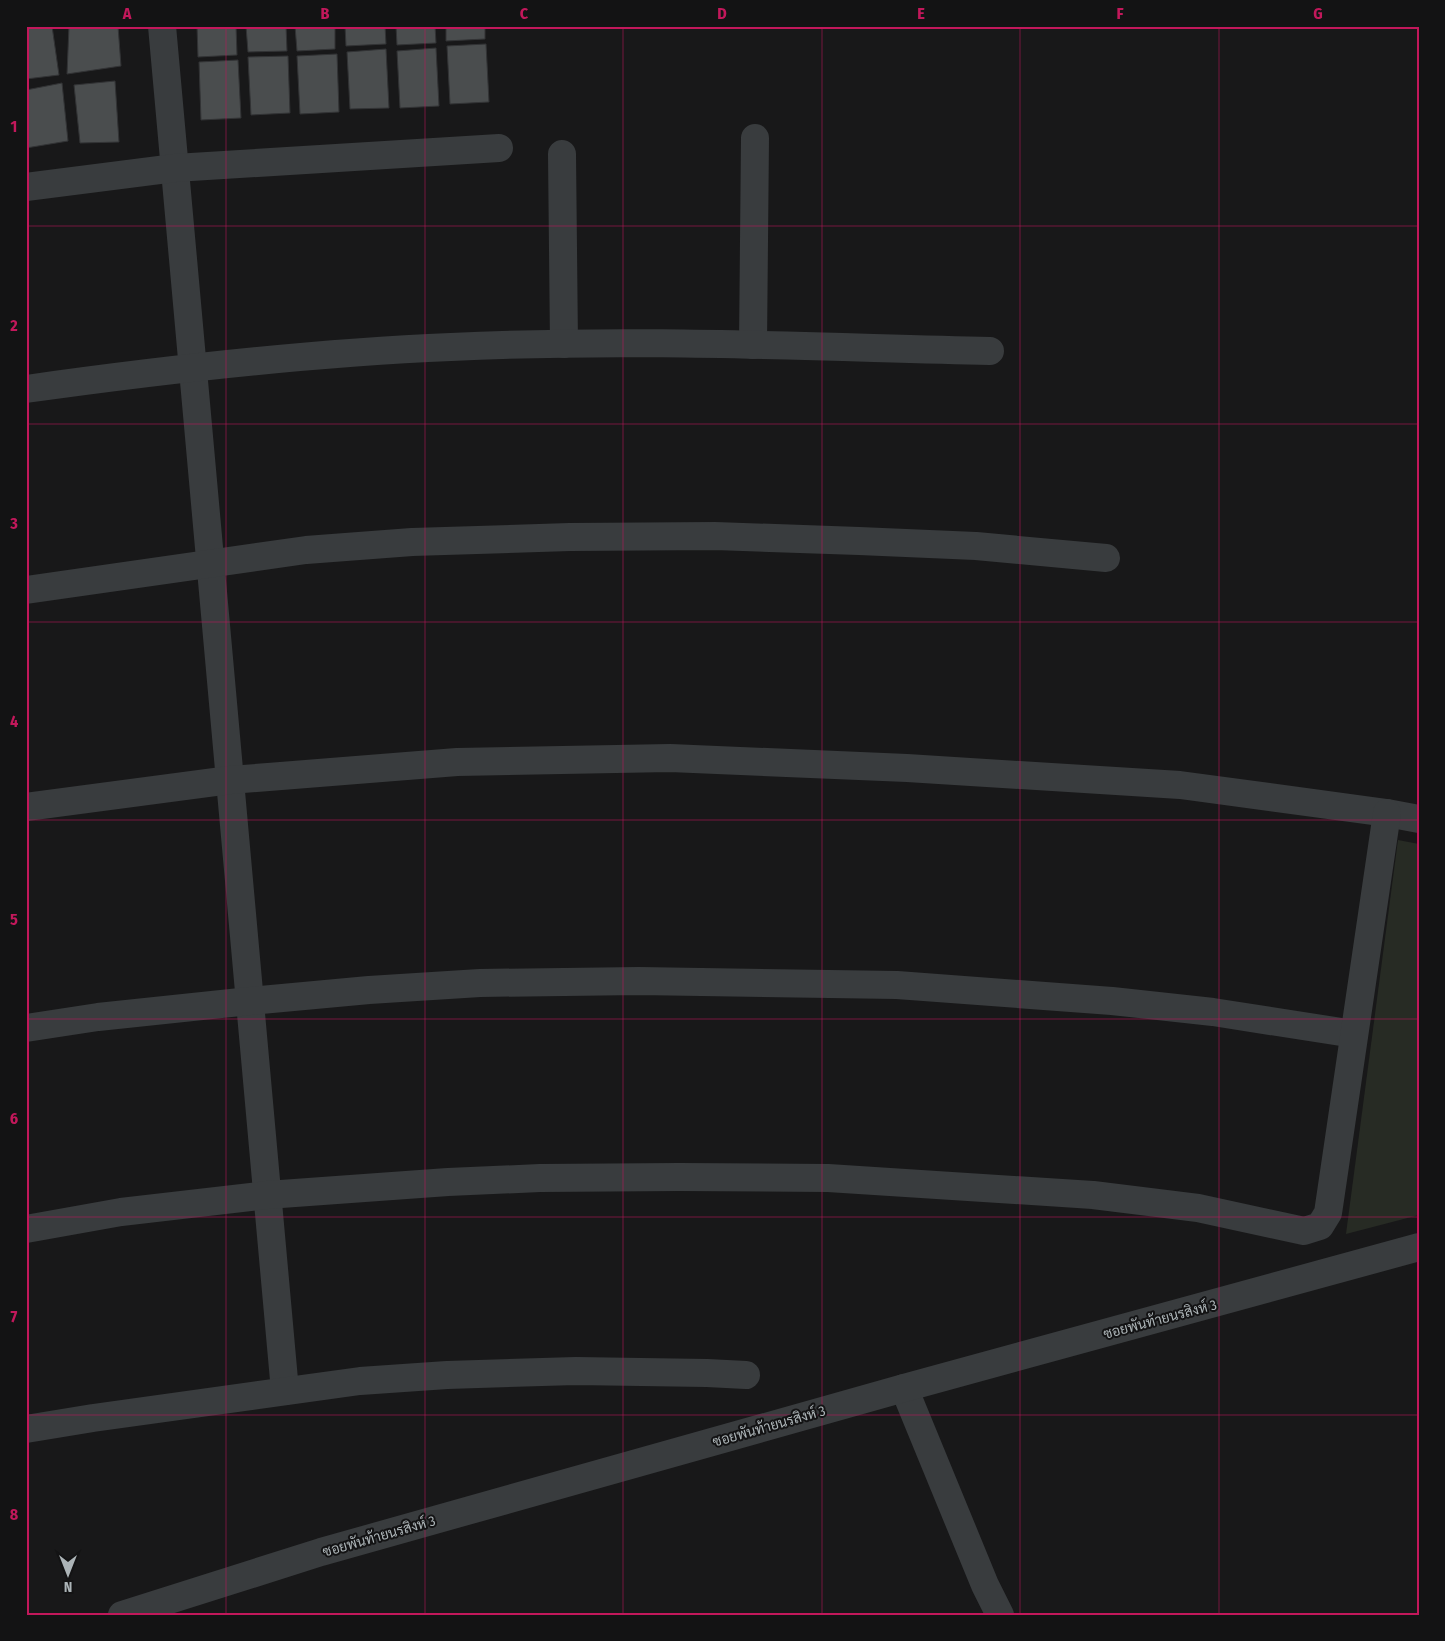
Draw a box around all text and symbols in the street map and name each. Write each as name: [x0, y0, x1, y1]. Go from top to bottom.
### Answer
text: A: [122, 4, 132, 23]
text: B: [321, 4, 330, 23]
text: C: [520, 4, 529, 23]
text: D: [717, 4, 727, 23]
text: E: [917, 4, 925, 23]
text: F: [1116, 4, 1124, 23]
text: G: [1313, 4, 1323, 23]
text: 1: [11, 117, 17, 136]
text: 2: [9, 316, 18, 335]
text: 3: [9, 514, 18, 533]
text: 4: [10, 712, 18, 731]
text: 5: [10, 910, 18, 929]
text: 6: [10, 1109, 18, 1128]
street label: ซอยพันท้ายนรสิงห์ 3: [1101, 1295, 1219, 1343]
text: 7: [11, 1307, 18, 1326]
street label: ซอยพันท้ายนรสิงห์ 3: [711, 1401, 827, 1451]
text: 8: [10, 1505, 19, 1524]
street label: ซอยพันท้ายนรสิงห์ 3: [321, 1511, 437, 1561]
north arrow: [42, 1548, 92, 1598]
text: N: [64, 1578, 72, 1595]

